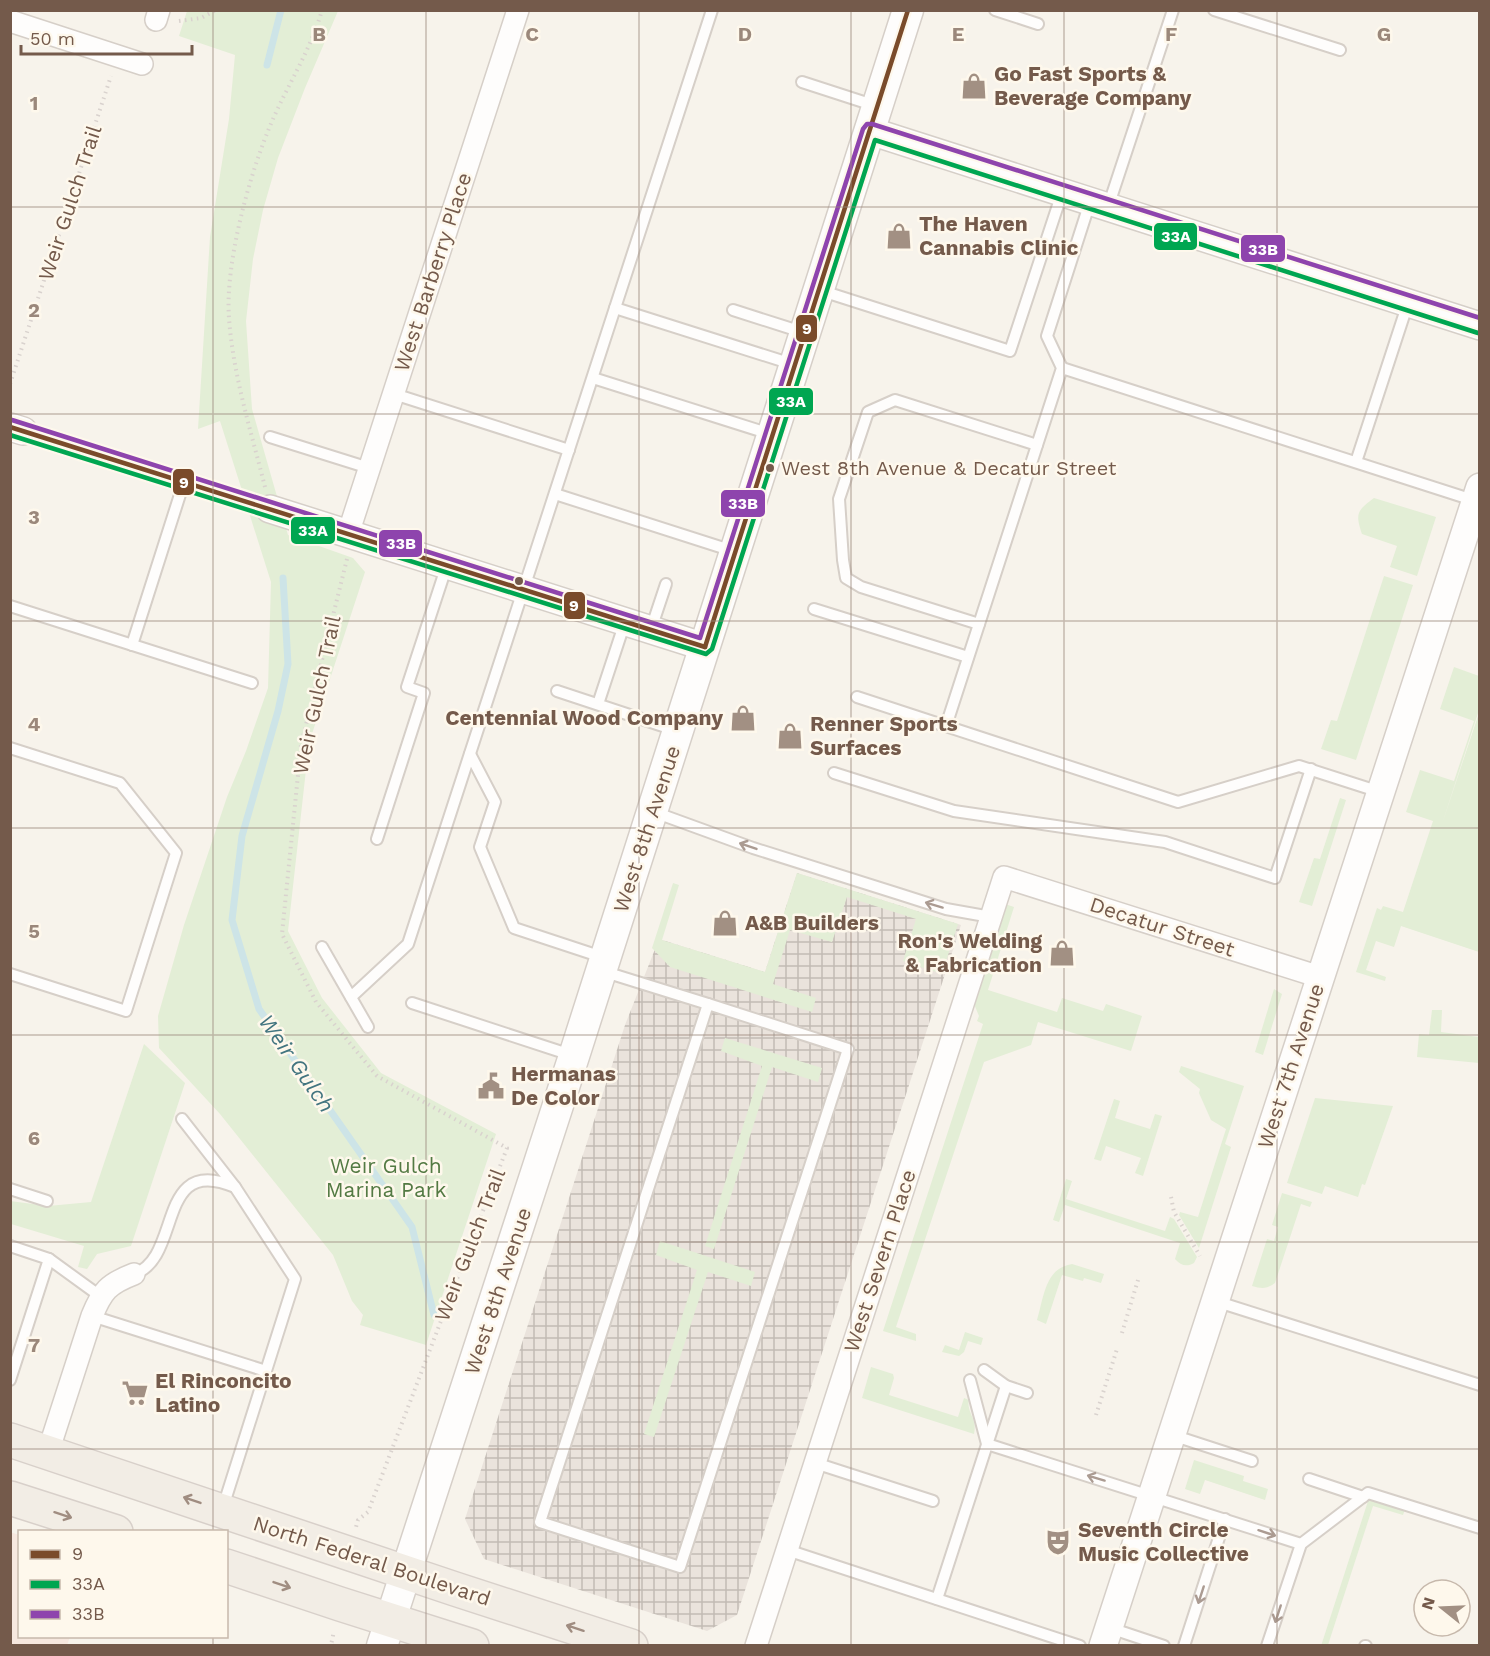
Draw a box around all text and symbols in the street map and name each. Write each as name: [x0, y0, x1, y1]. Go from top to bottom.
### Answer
scale bar: [21, 18, 192, 56]
text: B: [312, 22, 326, 46]
text: C: [525, 22, 539, 46]
text: D: [738, 22, 752, 46]
text: E: [952, 22, 964, 46]
text: F: [1165, 22, 1177, 46]
text: G: [1377, 22, 1391, 46]
text: 50 m: [30, 28, 75, 49]
place label: Go Fast Sports & Beverage Company: [994, 61, 1191, 110]
shop icon: Go Fast Sports & Beverage Company: [959, 71, 989, 101]
text: 1: [30, 91, 38, 115]
street label: Weir Gulch Trail: [33, 122, 107, 284]
street label: West Barberry Place: [389, 169, 476, 374]
place label: The Haven Cannabis Clinic: [919, 211, 1079, 260]
shop icon: The Haven Cannabis Clinic: [884, 221, 914, 251]
line badge: 33A: [1153, 222, 1198, 251]
text: 33A: [1161, 227, 1191, 246]
line badge: 33B: [1240, 234, 1286, 263]
text: 33B: [1248, 240, 1278, 259]
text: 2: [28, 298, 40, 322]
line badge: 9: [795, 314, 818, 343]
text: 9: [802, 319, 812, 338]
line badge: 33A: [768, 387, 814, 416]
text: 33A: [776, 392, 806, 411]
place label: West 8th Avenue & Decatur Street: [781, 456, 1117, 480]
marker: West 8th Avenue & Decatur Street: [764, 462, 776, 474]
line badge: 9: [172, 468, 195, 496]
text: 9: [179, 473, 189, 492]
line badge: 33B: [720, 489, 766, 518]
text: 33B: [728, 494, 758, 513]
text: 3: [28, 505, 40, 529]
line badge: 33A: [290, 516, 336, 545]
text: 33A: [298, 521, 328, 540]
line badge: 33B: [378, 529, 423, 558]
text: 33B: [386, 534, 416, 553]
unlabelled marker: [513, 575, 525, 587]
line badge: 9: [563, 591, 586, 620]
text: 9: [569, 596, 579, 615]
street label: Weir Gulch Trail: [287, 613, 346, 777]
shop icon: Centennial Wood Company: [728, 703, 758, 733]
place label: Centennial Wood Company: [445, 705, 723, 730]
place label: Renner Sports Surfaces: [810, 711, 958, 760]
text: 4: [28, 712, 41, 736]
shop icon: Renner Sports Surfaces: [775, 721, 805, 751]
street label: West 8th Avenue: [608, 742, 685, 915]
one-way arrow: [739, 840, 758, 851]
street label: Decatur Street: [1087, 891, 1238, 962]
one-way arrow: [925, 899, 944, 910]
shop icon: A&B Builders: [710, 908, 740, 938]
place label: A&B Builders: [745, 910, 879, 935]
text: 5: [28, 919, 40, 943]
place label: Ron's Welding & Fabrication: [897, 928, 1042, 977]
shop icon: Ron's Welding & Fabrication: [1047, 938, 1077, 968]
street label: West 7th Avenue: [1252, 980, 1329, 1151]
water label: Weir Gulch: [254, 1009, 339, 1117]
place label: Hermanas De Color: [511, 1061, 616, 1110]
public building icon: Hermanas De Color: [476, 1071, 506, 1101]
text: 6: [28, 1126, 40, 1150]
park label: Weir Gulch Marina Park: [326, 1153, 446, 1202]
street label: Weir Gulch Trail: [429, 1164, 510, 1325]
street label: West Severn Place: [838, 1166, 921, 1355]
street label: West 8th Avenue: [459, 1204, 536, 1377]
text: 7: [28, 1333, 40, 1357]
place label: El Rinconcito Latino: [155, 1368, 292, 1417]
supermarket icon: El Rinconcito Latino: [120, 1378, 150, 1408]
one-way arrow: [1087, 1472, 1106, 1483]
one-way arrow: [183, 1494, 202, 1505]
one-way arrow: [53, 1510, 72, 1521]
street label: North Federal Boulevard: [250, 1510, 494, 1611]
place label: Seventh Circle Music Collective: [1078, 1517, 1249, 1566]
theatre icon: Seventh Circle Music Collective: [1043, 1527, 1073, 1557]
one-way arrow: [1257, 1528, 1276, 1539]
legend: [18, 1530, 228, 1638]
text: 9: [72, 1543, 83, 1564]
text: 33A: [72, 1573, 105, 1594]
north arrow: [1412, 1578, 1472, 1638]
one-way arrow: [272, 1580, 291, 1591]
one-way arrow: [1194, 1585, 1205, 1604]
text: N: [1417, 1595, 1439, 1612]
text: 33B: [72, 1603, 105, 1624]
one-way arrow: [1271, 1604, 1282, 1623]
one-way arrow: [566, 1621, 585, 1632]

